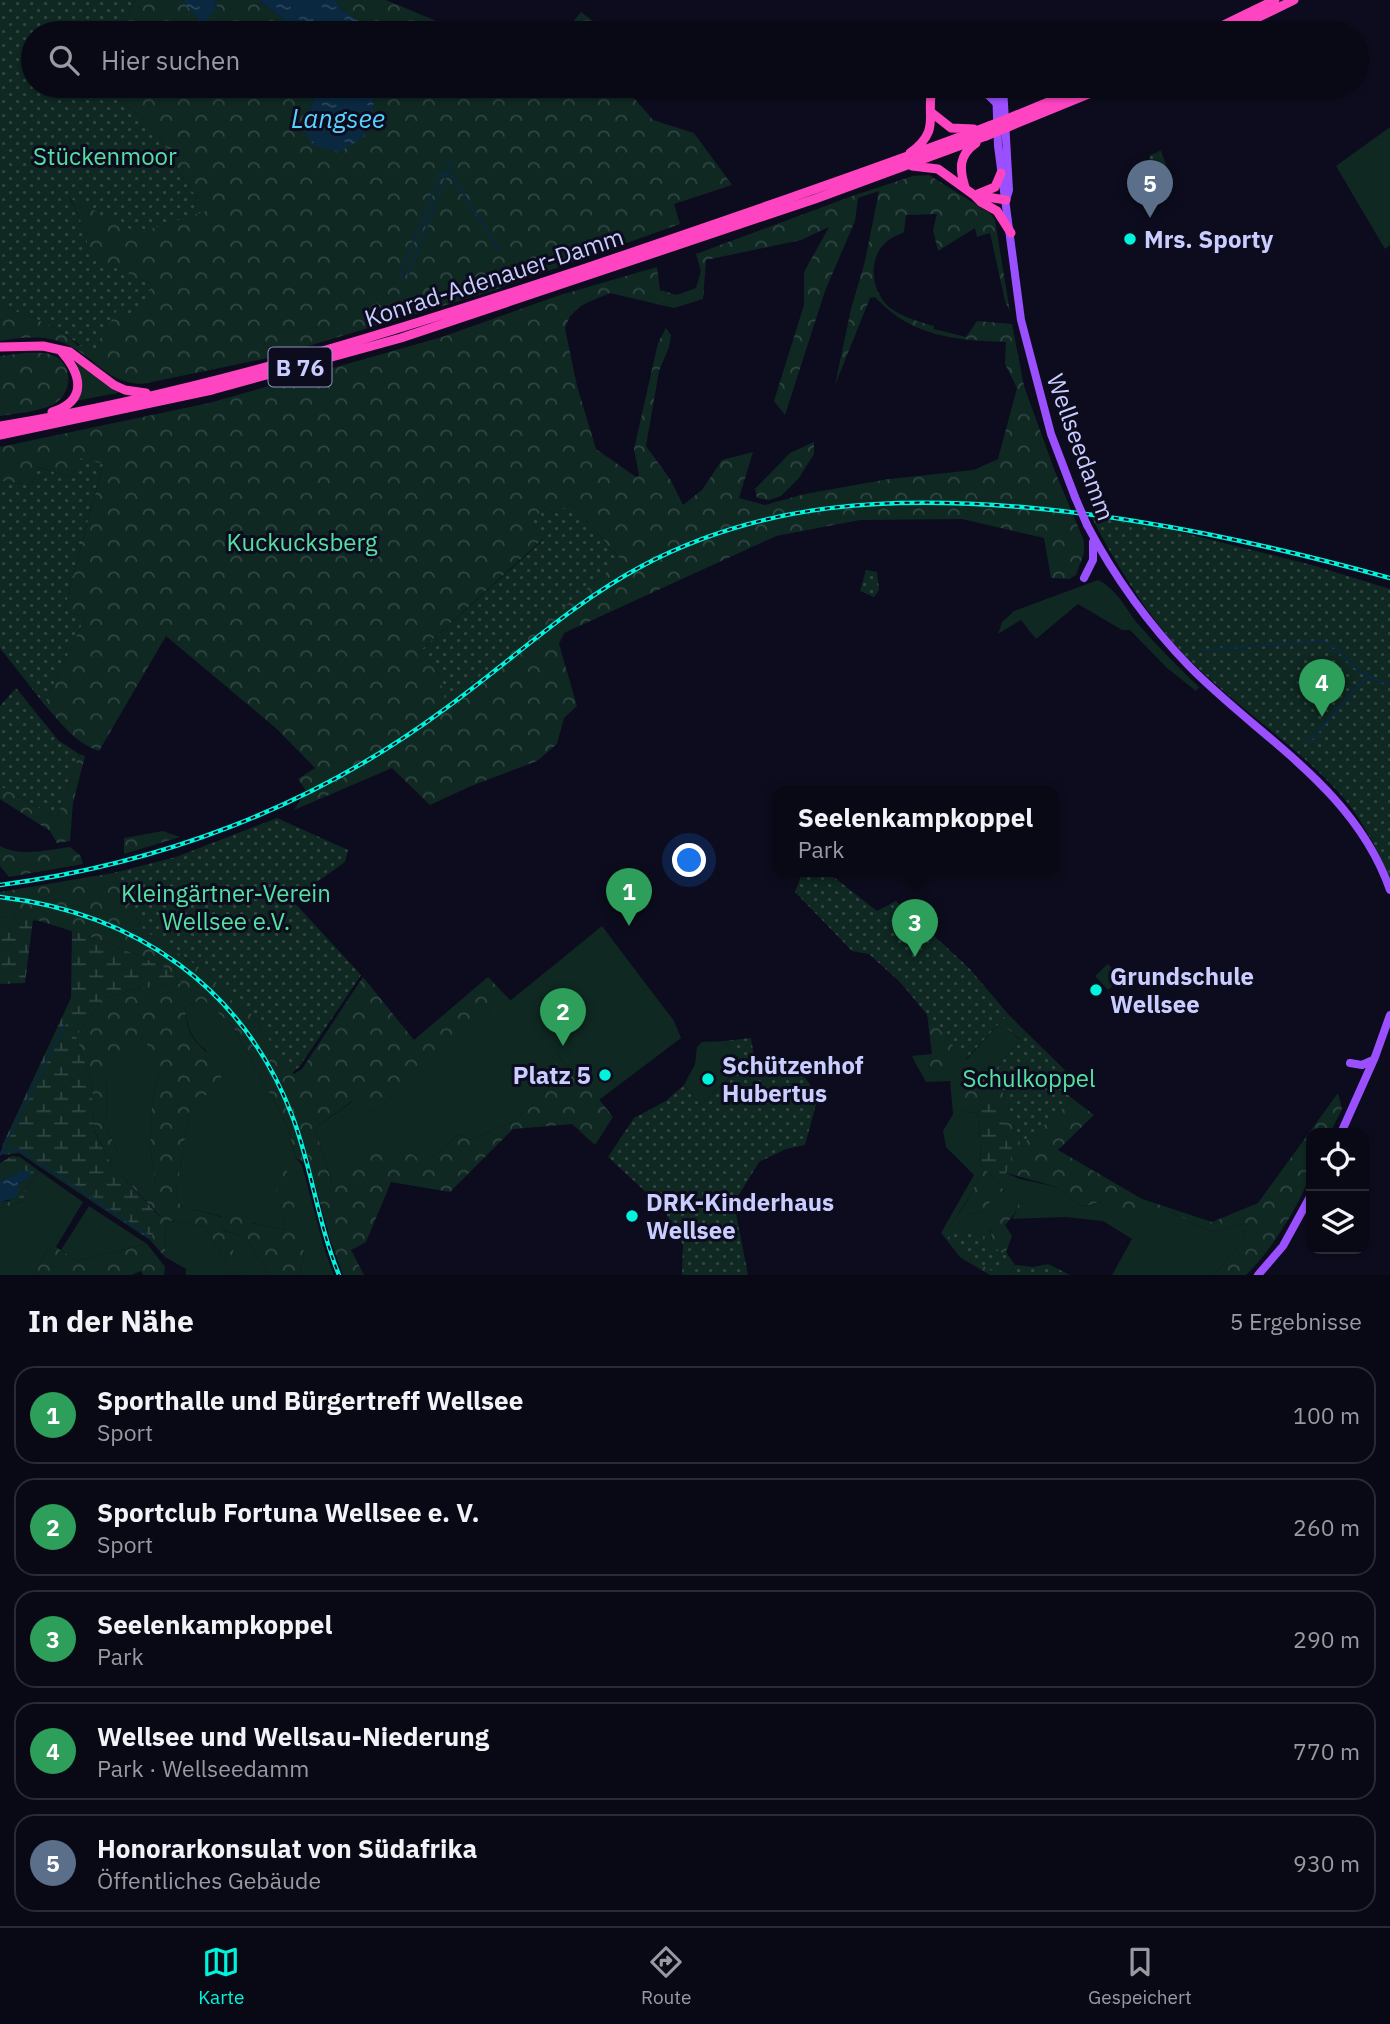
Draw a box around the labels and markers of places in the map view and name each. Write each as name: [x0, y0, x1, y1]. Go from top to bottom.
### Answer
pin: 5: [1127, 160, 1173, 218]
place label: Mrs. Sporty: [1144, 223, 1273, 255]
marker: Mrs. Sporty: [1122, 231, 1138, 247]
pin: 4: [1299, 659, 1345, 717]
pin: 1: [606, 868, 652, 926]
pin: 3: [892, 899, 938, 957]
place label: Grundschule Wellsee: [1110, 960, 1254, 1020]
marker: Grundschule Wellsee: [1088, 982, 1104, 998]
pin: 2: [540, 988, 586, 1046]
place label: Schützenhof Hubertus: [722, 1049, 864, 1109]
place label: Platz 5: [513, 1059, 591, 1091]
marker: Platz 5: [597, 1067, 613, 1083]
marker: Schützenhof Hubertus: [700, 1071, 716, 1087]
place label: DRK-Kinderhaus Wellsee: [646, 1186, 834, 1246]
marker: DRK-Kinderhaus Wellsee: [624, 1208, 640, 1224]

